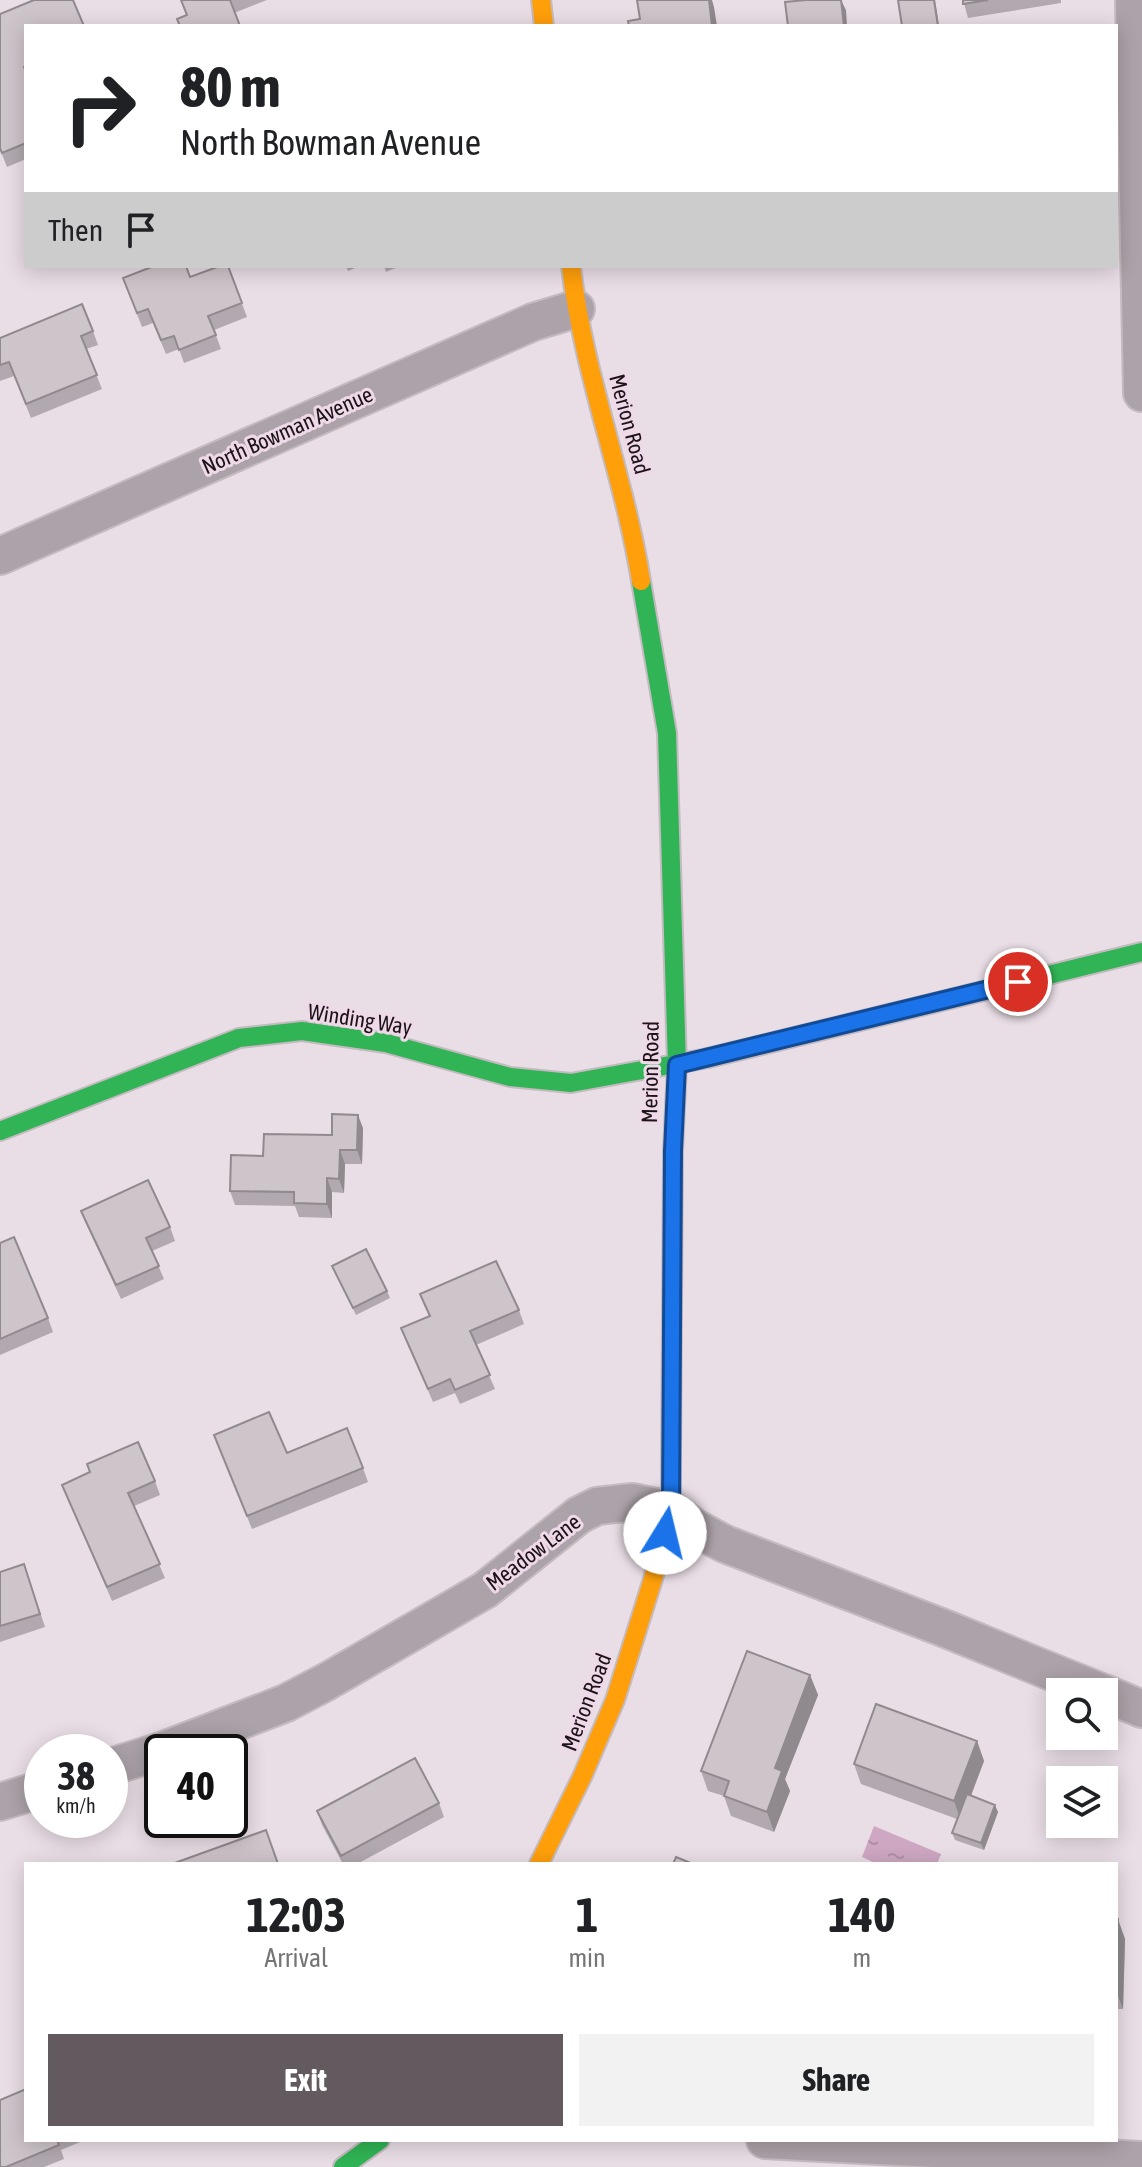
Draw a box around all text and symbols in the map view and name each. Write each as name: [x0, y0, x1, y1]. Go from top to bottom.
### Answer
text: 80 m: [180, 55, 281, 119]
icon: right: [48, 56, 152, 160]
text: North Bowman Avenue: [180, 121, 481, 163]
icon: arrive: [119, 208, 163, 252]
text: Then: [48, 213, 103, 247]
street label: Merion Road: [604, 371, 656, 477]
street label: North Bowman Avenue: [198, 381, 376, 479]
pin: [984, 948, 1052, 1016]
icon: arrive: [996, 960, 1040, 1004]
street label: Winding Way: [306, 998, 414, 1040]
street label: Merion Road: [636, 1021, 664, 1123]
position arrow: [623, 1491, 707, 1575]
street label: Meadow Lane: [481, 1508, 585, 1596]
street label: Merion Road: [556, 1650, 616, 1754]
map controls: [1046, 1678, 1118, 1838]
button: search: [1046, 1678, 1118, 1750]
speed limit sign: 40: [144, 1734, 248, 1838]
text: 38: [57, 1753, 95, 1798]
button: layers: [1046, 1766, 1118, 1838]
text: km/h: [56, 1794, 96, 1817]
text: 12:03: [246, 1887, 346, 1942]
text: 1: [576, 1887, 598, 1942]
text: 140: [828, 1887, 896, 1942]
text: Arrival: [264, 1943, 328, 1973]
text: min: [568, 1943, 606, 1973]
text: m: [852, 1943, 871, 1973]
button: Exit: [48, 2034, 563, 2126]
button: Share: [579, 2034, 1094, 2126]

